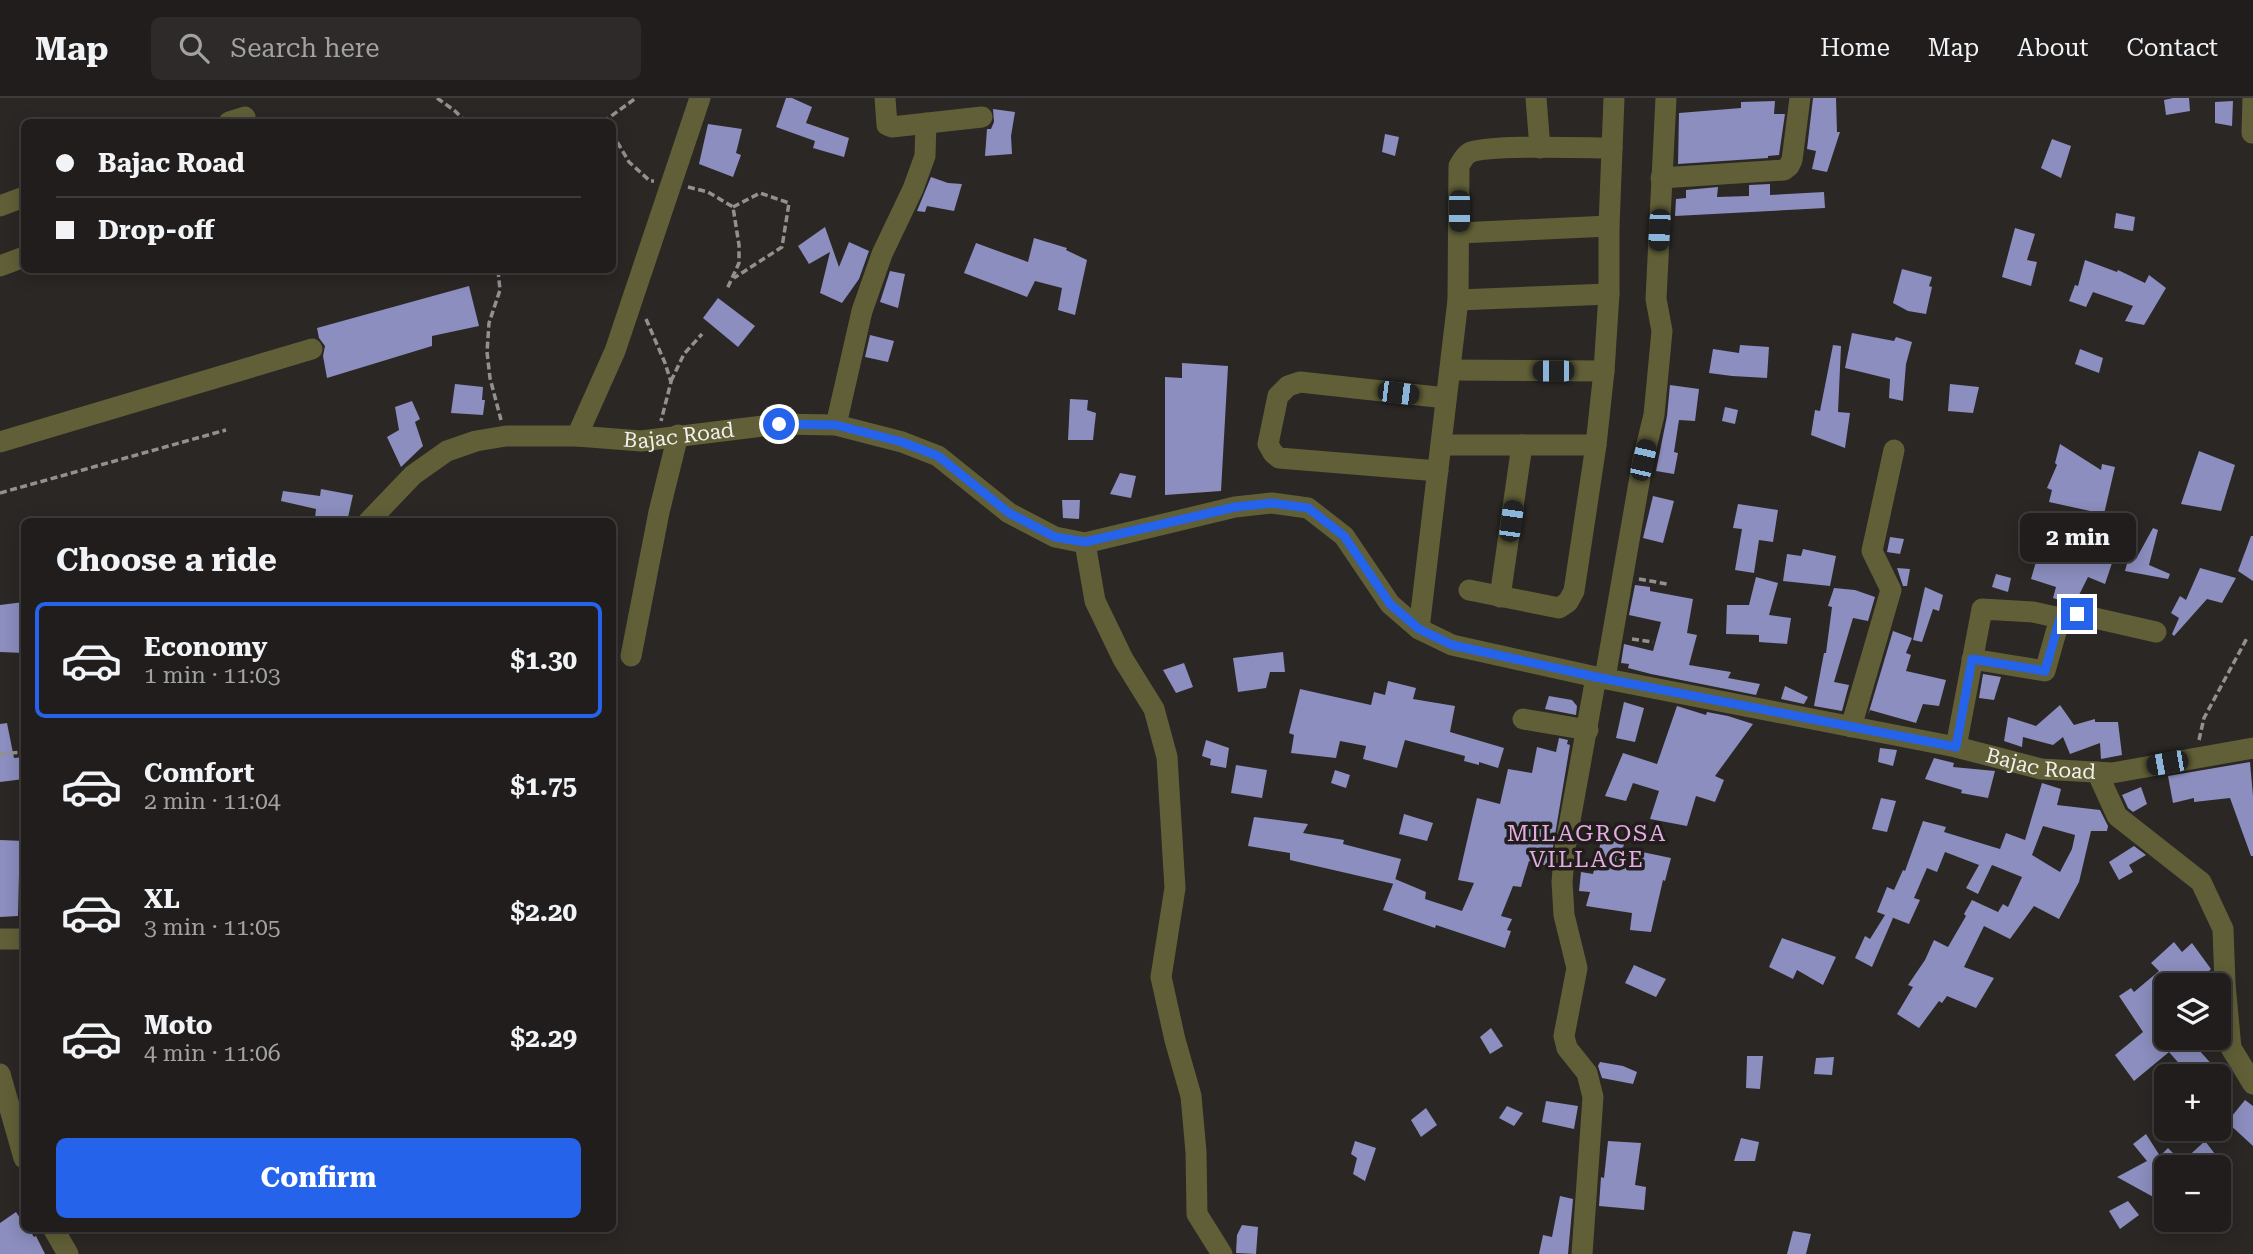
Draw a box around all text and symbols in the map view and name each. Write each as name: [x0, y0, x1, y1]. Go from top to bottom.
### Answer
search box: [151, 17, 641, 80]
text: Map: [35, 29, 109, 68]
icon: search: [175, 29, 213, 67]
text: Search here: [231, 33, 380, 63]
text: Home: [1820, 34, 1890, 62]
text: Map: [1928, 34, 1979, 62]
text: About: [2017, 34, 2088, 62]
text: Contact: [2126, 34, 2218, 62]
text: Bajac Road: [98, 148, 245, 178]
car: [1449, 190, 1470, 232]
car: [1648, 208, 1671, 252]
text: Drop-off: [98, 215, 214, 245]
car: [1533, 361, 1575, 382]
car: [1376, 380, 1421, 406]
route start: [763, 408, 795, 440]
street label: Bajac Road: [622, 418, 736, 453]
car: [1629, 437, 1658, 483]
car: [1498, 499, 1525, 543]
callout: 2 min: [2019, 512, 2135, 561]
text: 2 min: [2046, 524, 2110, 551]
text: Choose a ride: [56, 541, 277, 579]
route end: [2061, 598, 2093, 630]
icon: car: [60, 629, 123, 692]
text: Economy: [144, 632, 267, 662]
text: $1.30: [511, 645, 577, 675]
text: 1 min · 11:03: [144, 662, 281, 689]
street label: Bajac Road: [1983, 743, 2097, 784]
car: [2145, 749, 2190, 777]
icon: car: [60, 755, 123, 818]
text: Comfort: [144, 758, 254, 788]
text: $1.75: [511, 771, 577, 801]
text: 2 min · 11:04: [144, 788, 281, 815]
district label: MILAGROSA VILLAGE: [1507, 820, 1667, 873]
icon: car: [60, 881, 123, 944]
text: XL: [144, 884, 180, 914]
text: $2.20: [511, 897, 577, 927]
text: 3 min · 11:05: [144, 914, 281, 941]
map controls: [2154, 973, 2231, 1232]
button: layers: [2154, 973, 2231, 1050]
icon: car: [60, 1007, 123, 1070]
text: Moto: [144, 1010, 213, 1040]
text: $2.29: [511, 1023, 577, 1053]
text: 4 min · 11:06: [144, 1040, 281, 1067]
button: +: [2154, 1064, 2231, 1141]
button: Confirm: [56, 1138, 581, 1218]
button: −: [2154, 1155, 2231, 1232]

